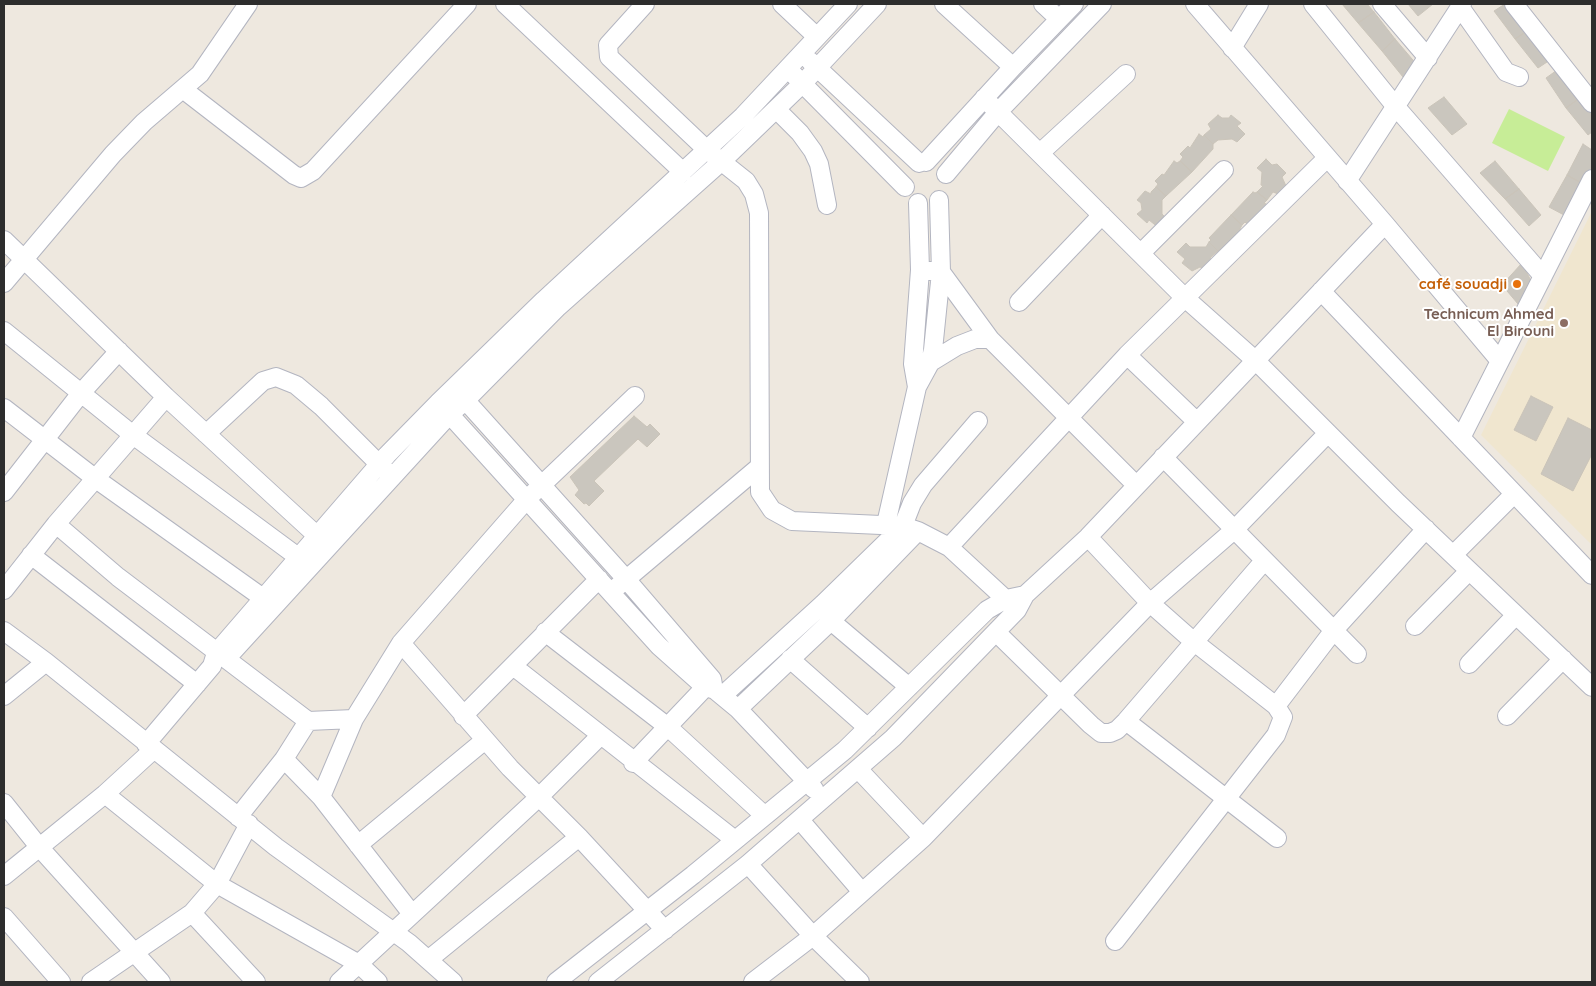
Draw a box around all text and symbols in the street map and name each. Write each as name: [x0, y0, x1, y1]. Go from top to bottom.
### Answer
place label: café souadji: [1419, 275, 1507, 293]
marker: café souadji: [1511, 278, 1523, 290]
place label: Technicum Ahmed El Birouni: [1423, 305, 1554, 340]
marker: Technicum Ahmed El Birouni: [1558, 317, 1570, 329]

